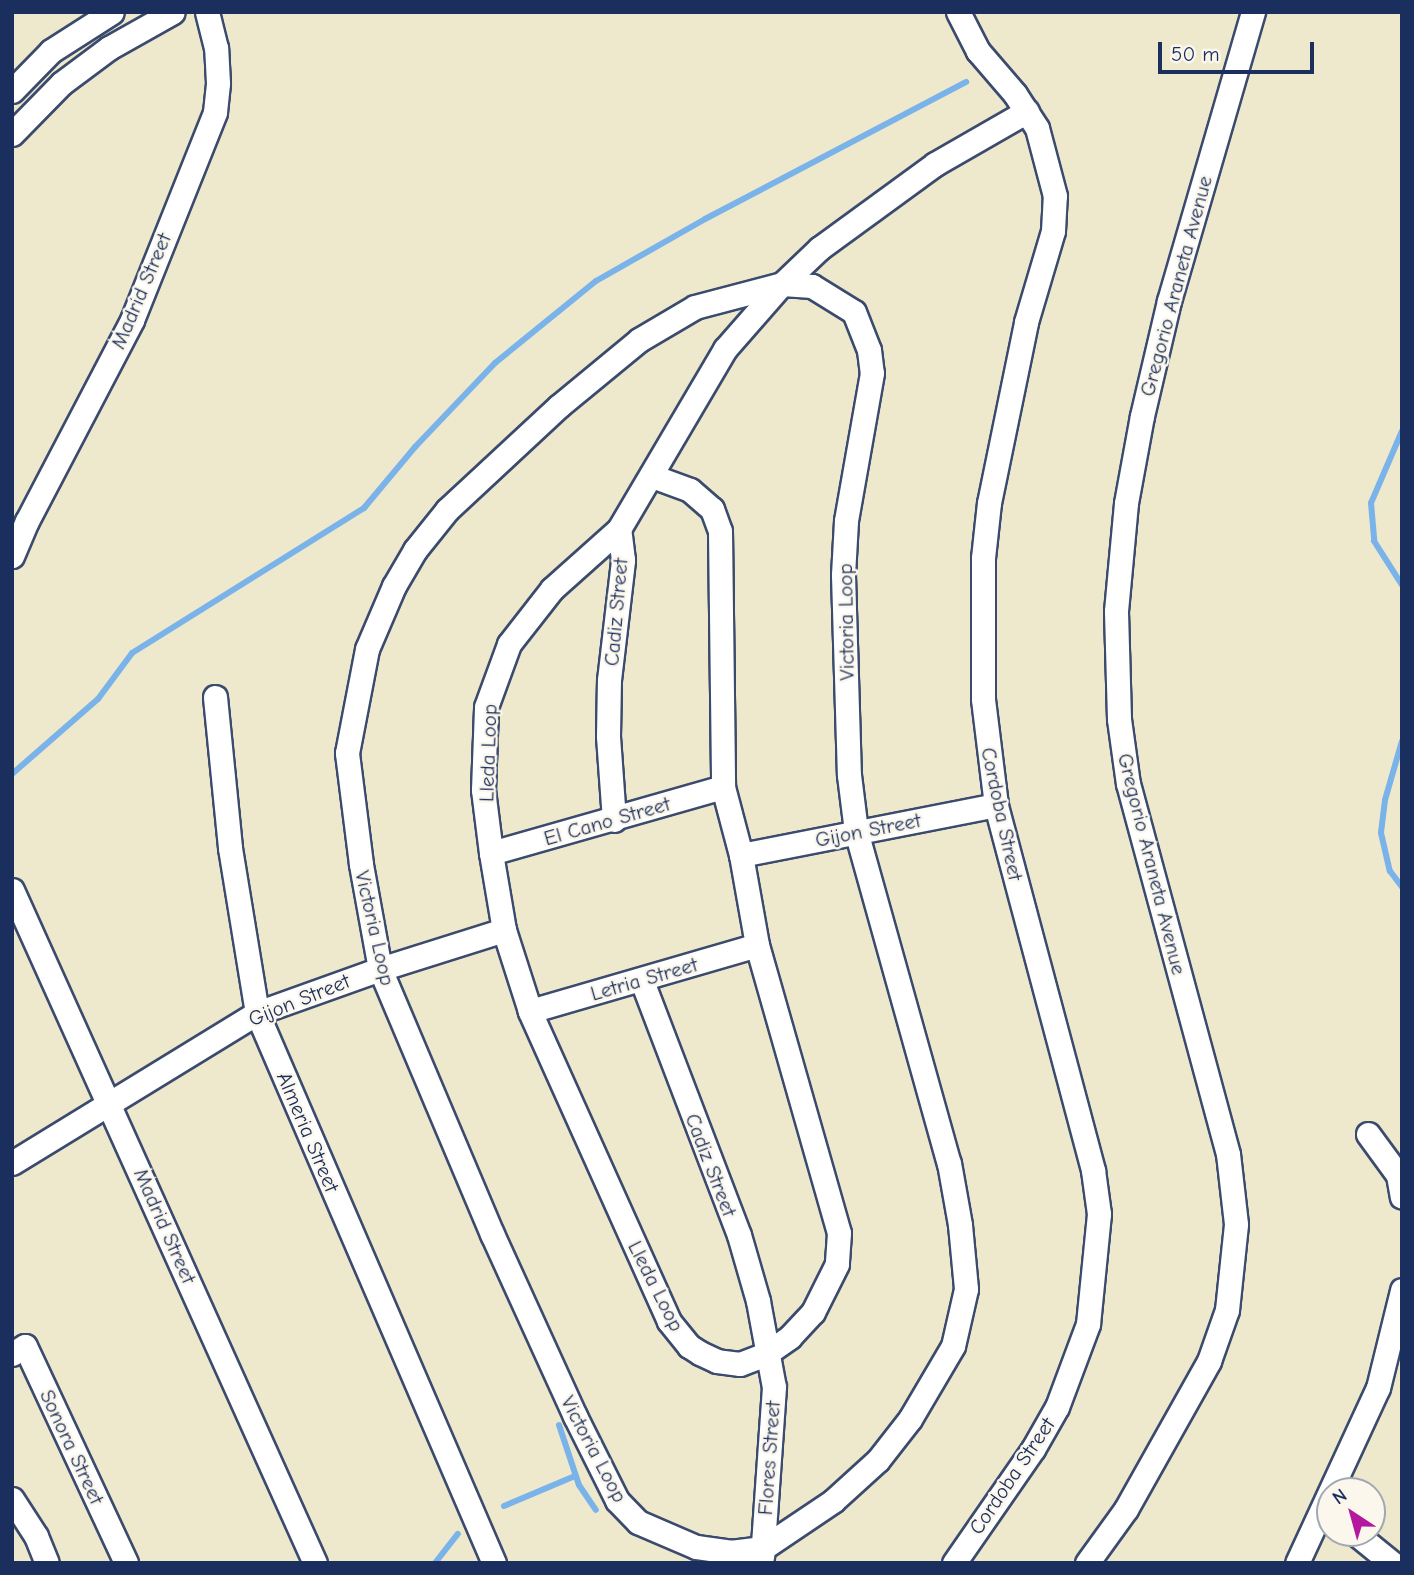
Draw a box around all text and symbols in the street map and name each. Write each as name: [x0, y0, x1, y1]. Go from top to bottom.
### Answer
scale bar: [1162, 28, 1318, 72]
text: 50 m: [1171, 42, 1220, 66]
street label: Gregorio Araneta Avenue: [1134, 173, 1218, 399]
street label: Madrid Street: [105, 229, 177, 353]
street label: Cadiz Street: [599, 557, 633, 667]
street label: Victoria Loop: [832, 563, 860, 681]
street label: Lleda Loop: [474, 704, 502, 802]
street label: Cordoba Street: [976, 745, 1028, 883]
street label: Gregorio Araneta Avenue: [1112, 751, 1192, 977]
street label: El Cano Street: [541, 791, 673, 851]
street label: Gijon Street: [813, 807, 923, 853]
street label: Victoria Loop: [350, 868, 400, 988]
street label: Letria Street: [588, 952, 700, 1006]
street label: Gijon Street: [245, 968, 353, 1032]
street label: Almeria Street: [271, 1068, 345, 1196]
street label: Cadiz Street: [680, 1110, 742, 1220]
street label: Madrid Street: [128, 1165, 202, 1287]
street label: Lleda Loop: [623, 1237, 689, 1335]
street label: Sonora Street: [34, 1386, 110, 1508]
street label: Victoria Loop: [555, 1391, 633, 1507]
street label: Flores Street: [752, 1400, 786, 1516]
street label: Cordoba Street: [964, 1413, 1060, 1539]
north arrow: [1316, 1477, 1386, 1547]
text: N: [1328, 1484, 1351, 1509]

